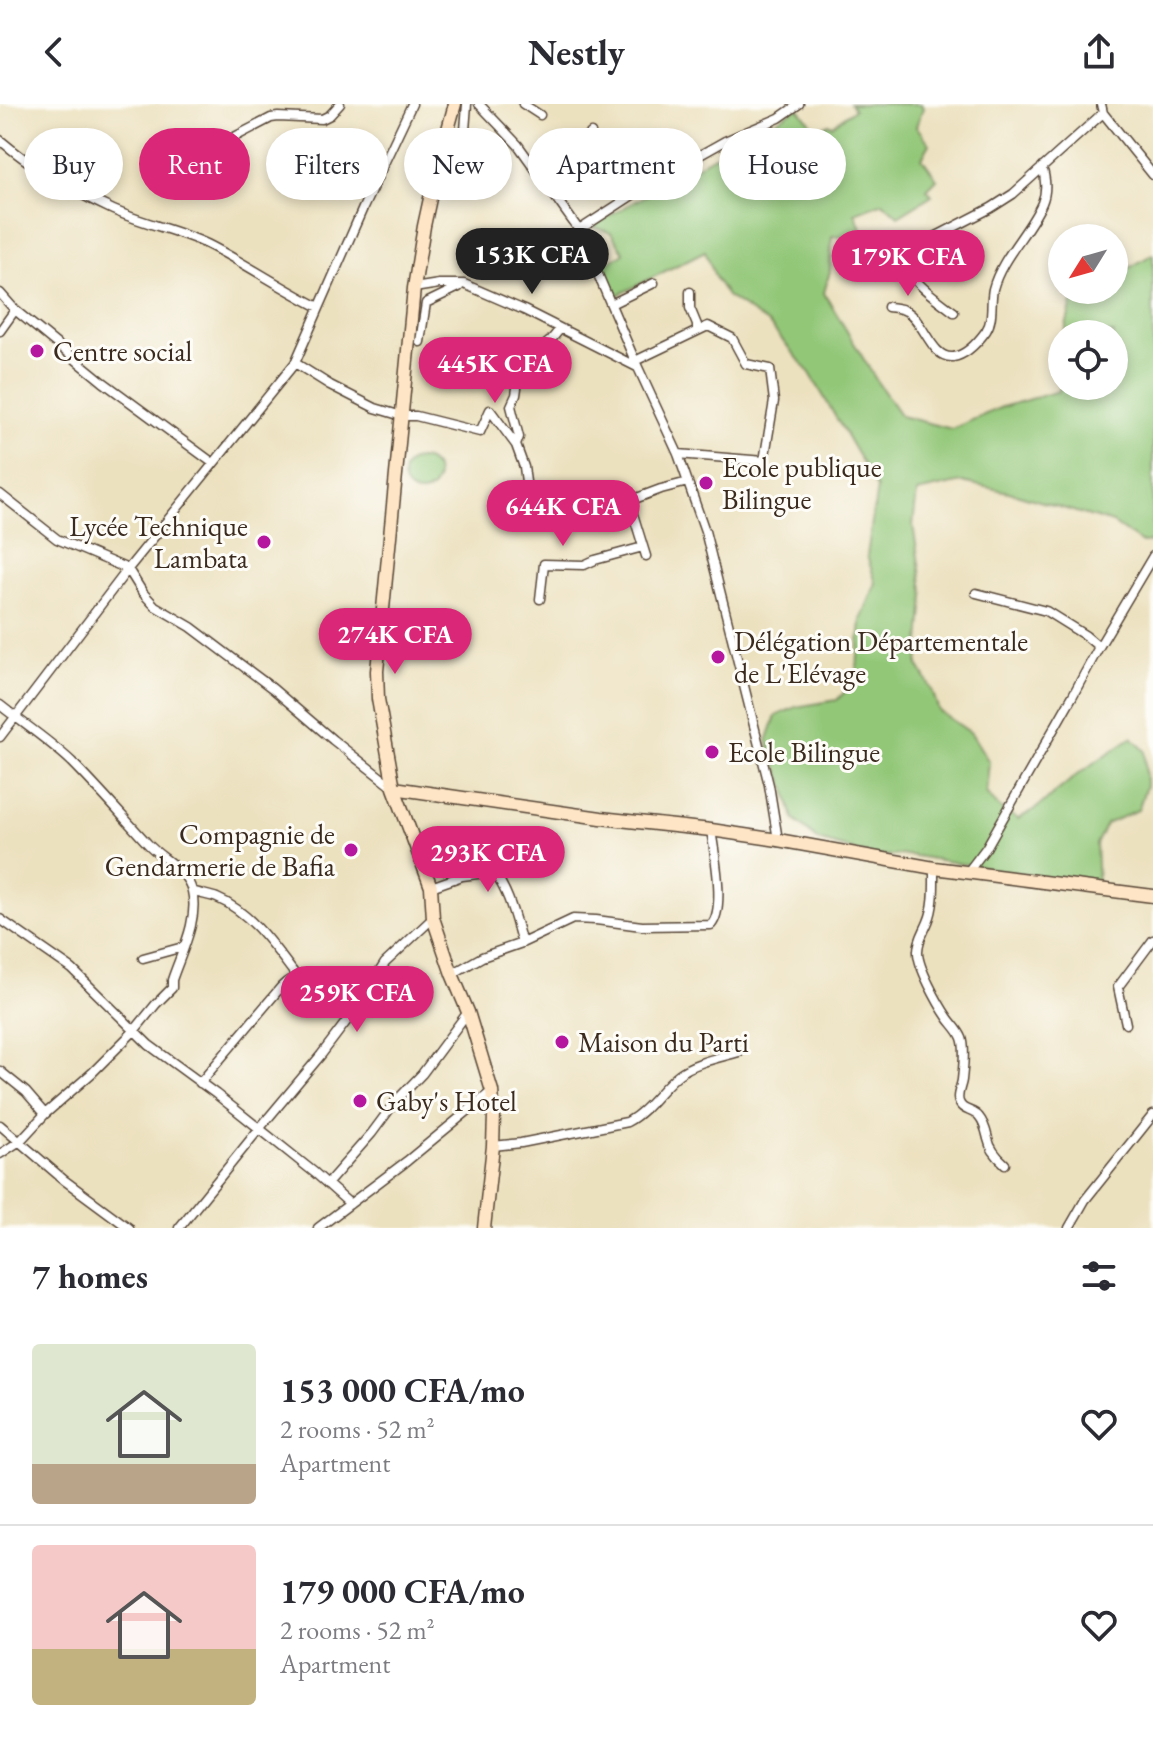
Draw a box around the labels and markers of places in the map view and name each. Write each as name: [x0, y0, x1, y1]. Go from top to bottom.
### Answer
pin: 153K CFA: [449, 228, 615, 296]
pin: 179K CFA: [825, 230, 991, 298]
place label: Centre social: [53, 333, 193, 369]
pin: 445K CFA: [412, 337, 578, 405]
marker: Centre social: [28, 342, 46, 360]
place label: Ecole publique Bilingue: [722, 449, 882, 517]
marker: Ecole publique Bilingue: [697, 474, 715, 492]
pin: 644K CFA: [480, 480, 646, 548]
place label: Lycée Technique Lambata: [69, 508, 249, 576]
marker: Lycée Technique Lambata: [255, 533, 273, 551]
pin: 274K CFA: [312, 608, 478, 676]
place label: Délégation Départementale de L'Elévage: [734, 623, 1028, 691]
marker: Délégation Départementale de L'Elévage: [709, 648, 727, 666]
place label: Ecole Bilingue: [728, 734, 880, 770]
marker: Ecole Bilingue: [703, 743, 721, 761]
place label: Compagnie de Gendarmerie de Bafia: [105, 816, 336, 884]
pin: 293K CFA: [405, 826, 571, 894]
marker: Compagnie de Gendarmerie de Bafia: [342, 841, 360, 859]
pin: 259K CFA: [274, 966, 440, 1034]
place label: Maison du Parti: [578, 1024, 749, 1060]
marker: Maison du Parti: [553, 1033, 571, 1051]
place label: Gaby's Hotel: [376, 1083, 517, 1119]
marker: Gaby's Hotel: [351, 1092, 369, 1110]

